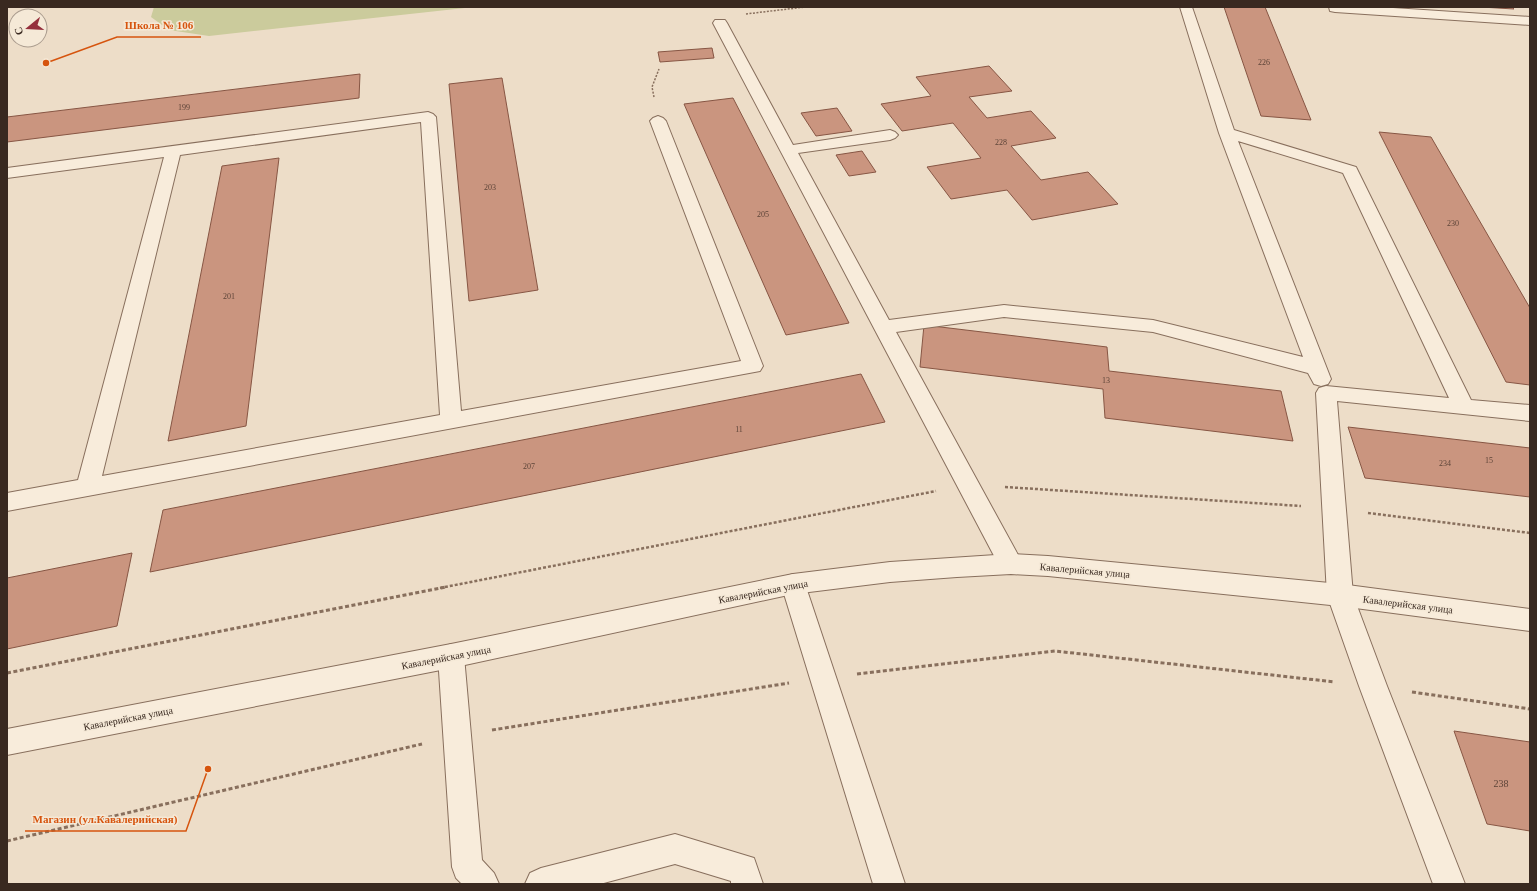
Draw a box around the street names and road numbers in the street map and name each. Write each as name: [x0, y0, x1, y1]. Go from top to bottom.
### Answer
street label: Кавалерийская улица: [1039, 561, 1131, 580]
street label: Кавалерийская улица: [718, 577, 809, 606]
street label: Кавалерийская улица: [1362, 594, 1454, 616]
street label: Кавалерийская улица: [401, 643, 492, 672]
street label: Кавалерийская улица: [83, 704, 174, 733]

